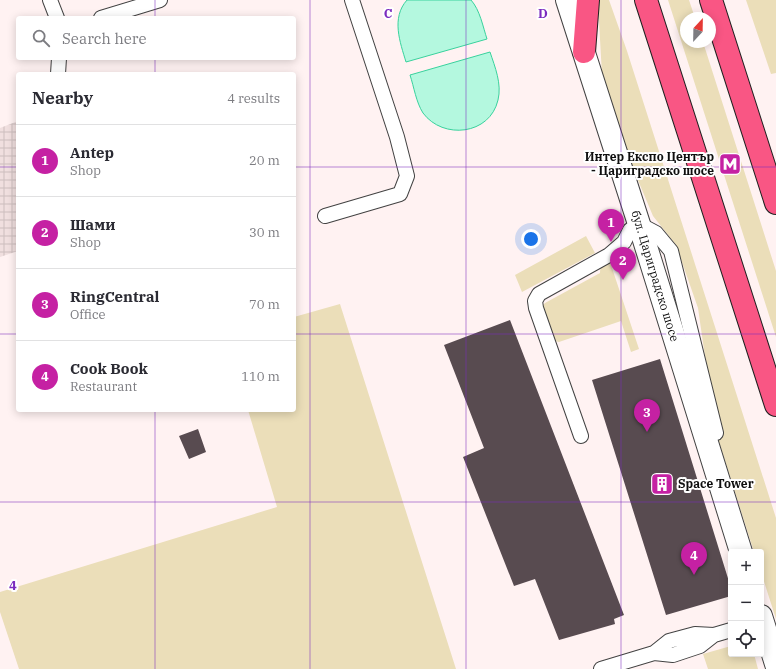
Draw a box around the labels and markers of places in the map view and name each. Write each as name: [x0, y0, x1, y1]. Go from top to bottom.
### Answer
place label: Интер Експо Център - Цариградско шосе: [585, 149, 714, 178]
metro station icon: Интер Експо Център - Цариградско шосе: [717, 151, 743, 177]
pin: 1: [598, 209, 624, 242]
pin: 2: [610, 247, 636, 280]
pin: 3: [634, 399, 660, 432]
building icon: Space Tower: [649, 471, 675, 497]
place label: Space Tower: [678, 476, 754, 491]
pin: 4: [681, 542, 707, 575]

